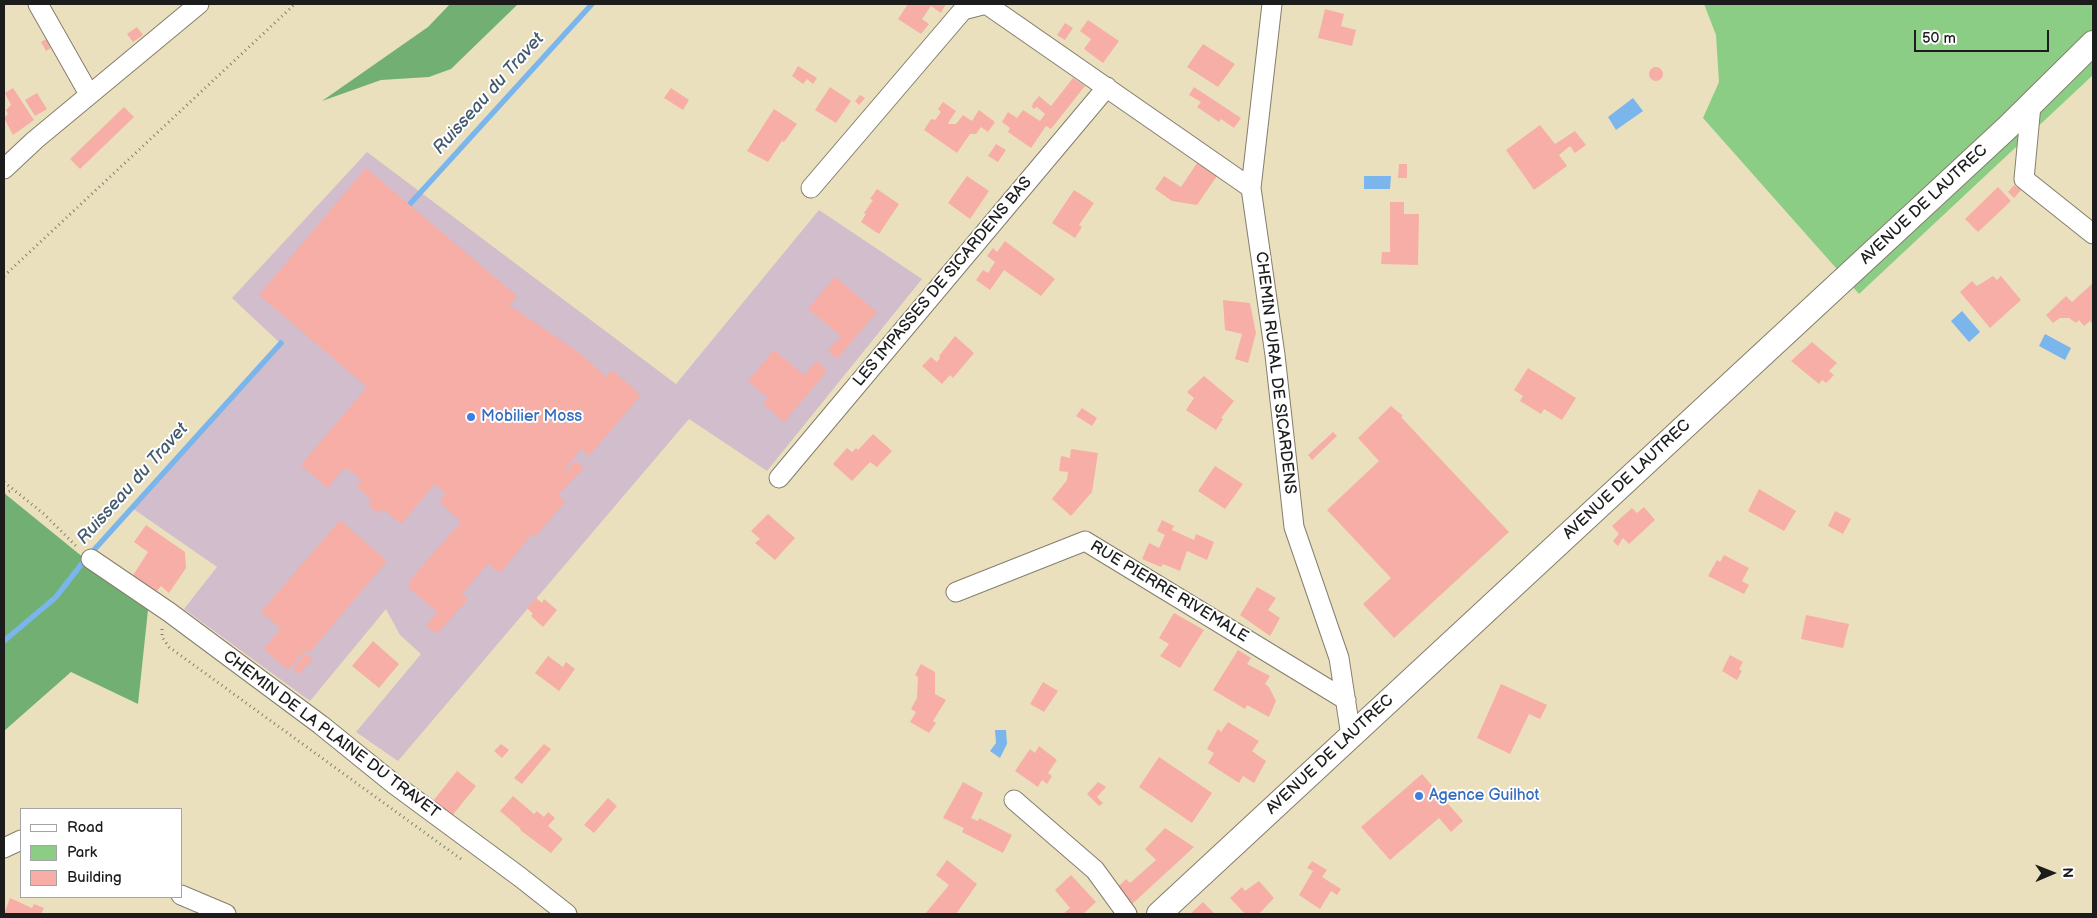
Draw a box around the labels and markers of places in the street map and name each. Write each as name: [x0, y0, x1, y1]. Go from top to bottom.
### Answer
place label: Mobilier Moss: [481, 407, 582, 427]
marker: Mobilier Moss: [465, 411, 477, 423]
place label: Agence Guilhot: [1429, 786, 1539, 806]
marker: Agence Guilhot: [1413, 790, 1425, 802]

